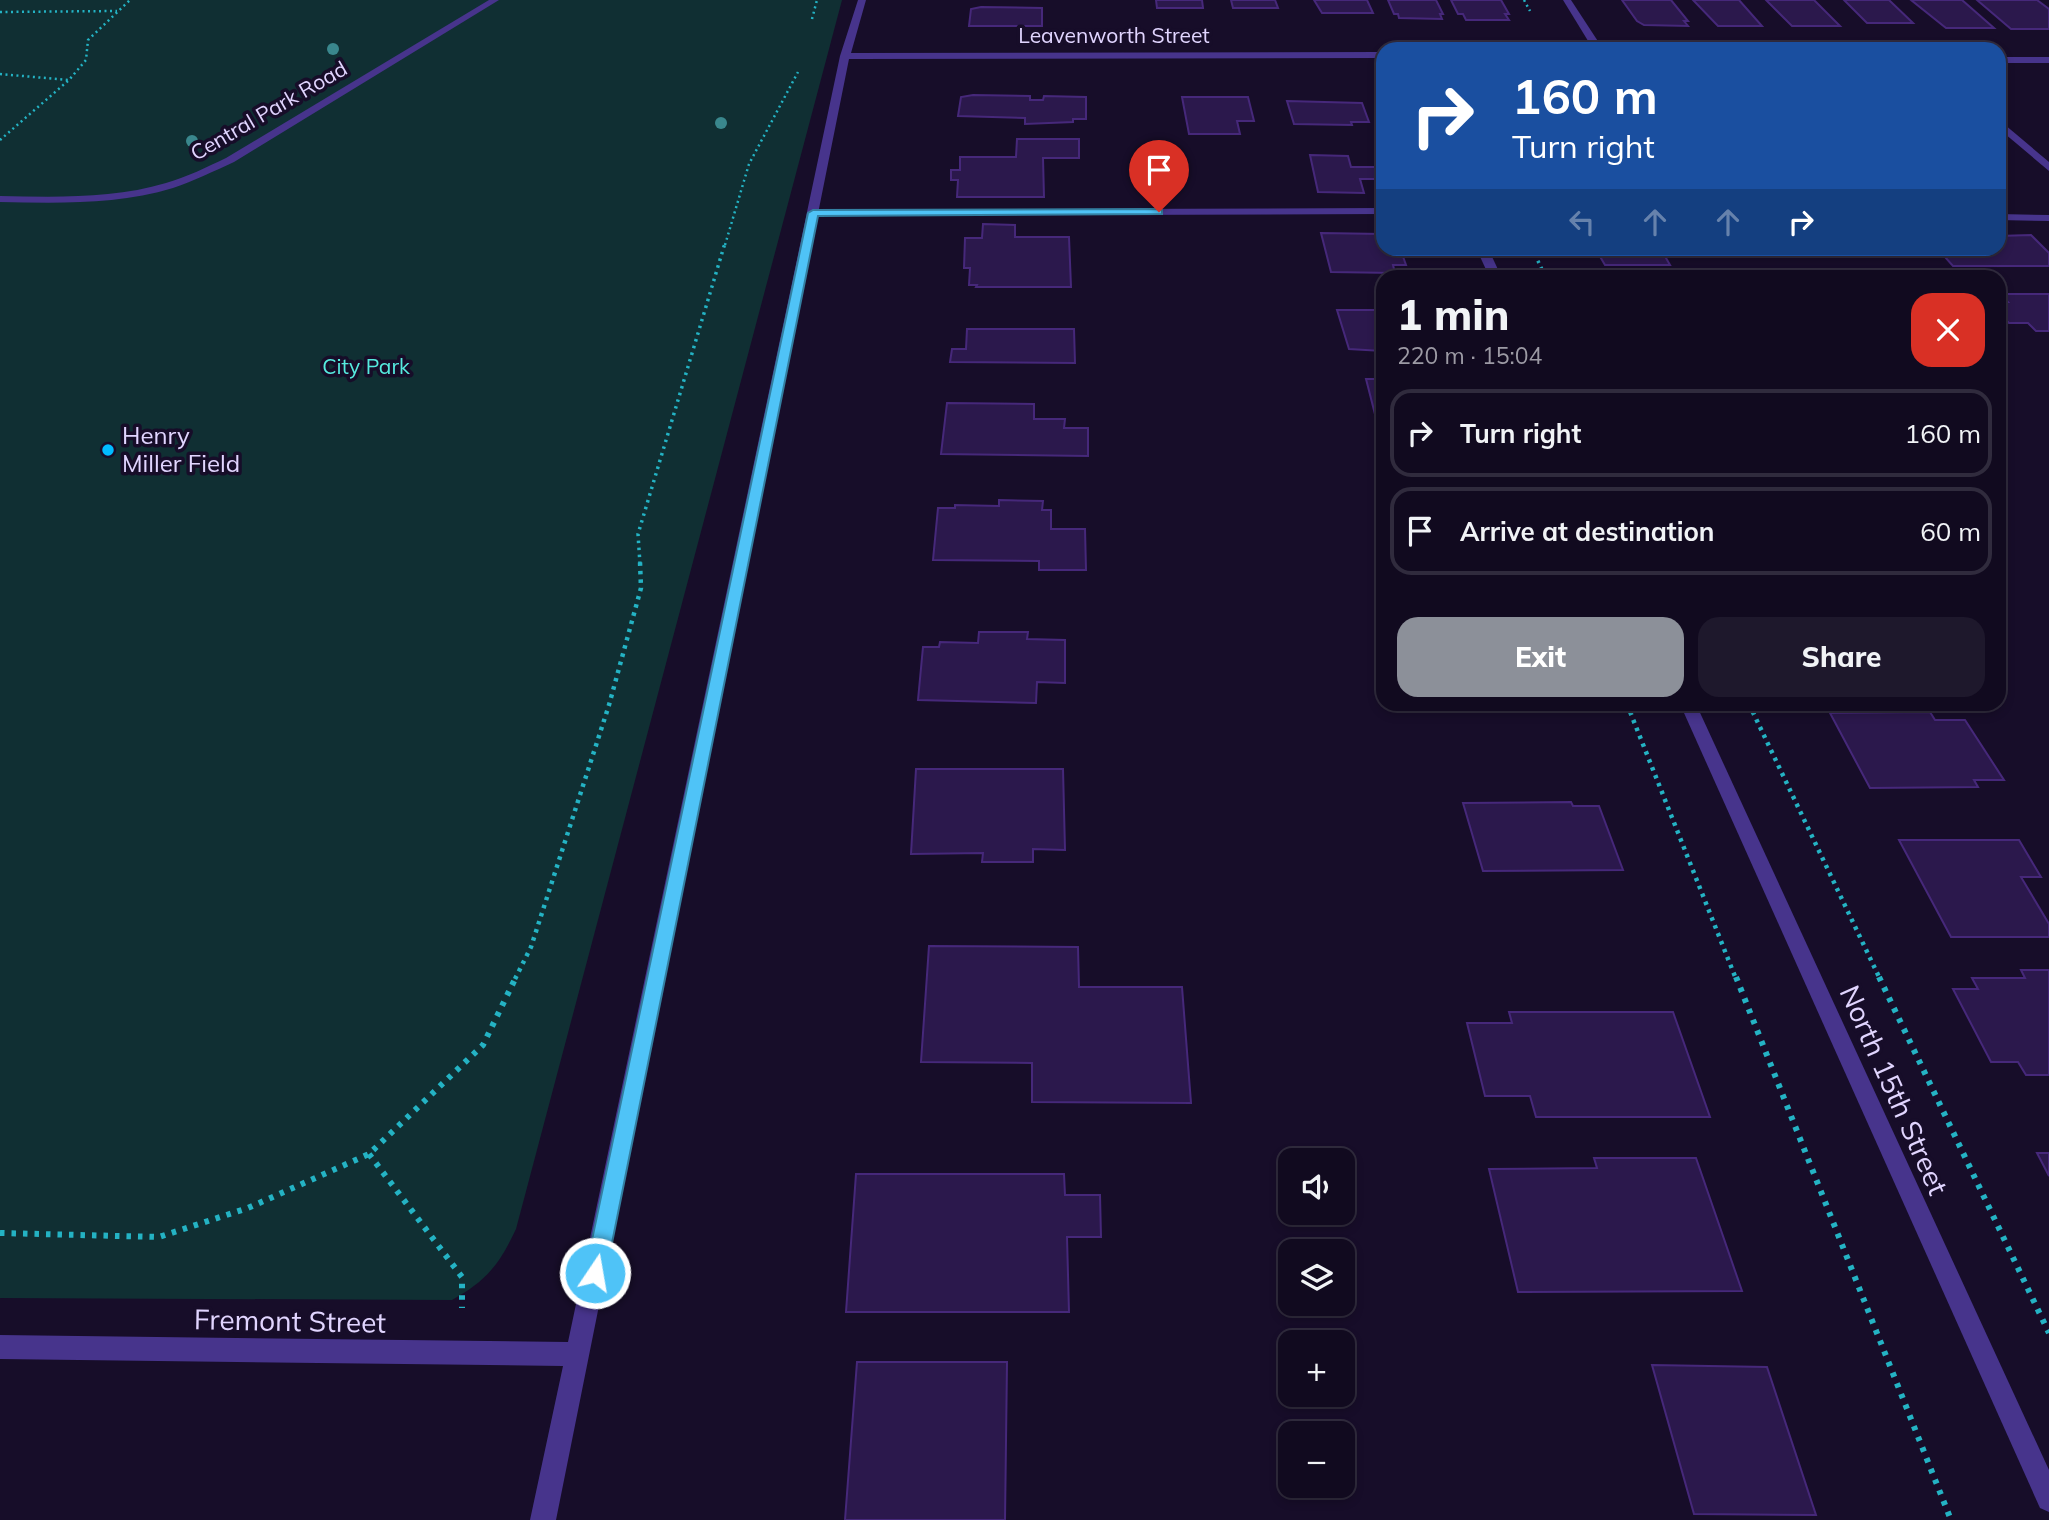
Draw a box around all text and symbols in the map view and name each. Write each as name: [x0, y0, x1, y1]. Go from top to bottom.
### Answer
street label: Leavenworth Street: [1018, 22, 1210, 48]
street label: Central Park Road: [186, 55, 351, 166]
text: 160 m: [1512, 65, 1658, 126]
icon: right: [1397, 70, 1488, 161]
text: Turn right: [1512, 126, 1655, 166]
pin: [1129, 140, 1189, 212]
icon: arrive: [1140, 151, 1178, 189]
icon: left: [1563, 203, 1601, 241]
icon: ahead: [1636, 203, 1674, 241]
icon: ahead: [1709, 203, 1747, 241]
icon: right: [1782, 203, 1820, 241]
text: 1 min: [1397, 288, 1510, 341]
button: close: [1911, 293, 1985, 367]
text: 220 m · 15:04: [1397, 341, 1542, 370]
park label: City Park: [322, 353, 410, 379]
icon: right: [1401, 414, 1439, 452]
text: Turn right: [1460, 417, 1581, 450]
text: 160 m: [1905, 417, 1981, 450]
place label: Henry Miller Field: [122, 420, 240, 478]
marker: Henry Miller Field: [100, 442, 116, 458]
icon: arrive: [1401, 512, 1439, 550]
text: Arrive at destination: [1460, 515, 1715, 548]
text: 60 m: [1920, 515, 1981, 548]
button: Exit: [1397, 617, 1684, 697]
button: Share: [1698, 617, 1985, 697]
street label: North 15th Street: [1833, 980, 1956, 1200]
map controls: [1278, 1148, 1355, 1498]
button: sound: [1278, 1148, 1355, 1225]
position arrow: [558, 1236, 632, 1310]
button: layers: [1278, 1239, 1355, 1316]
street label: Fremont Street: [194, 1301, 387, 1340]
button: +: [1278, 1330, 1355, 1407]
button: −: [1278, 1421, 1355, 1498]

